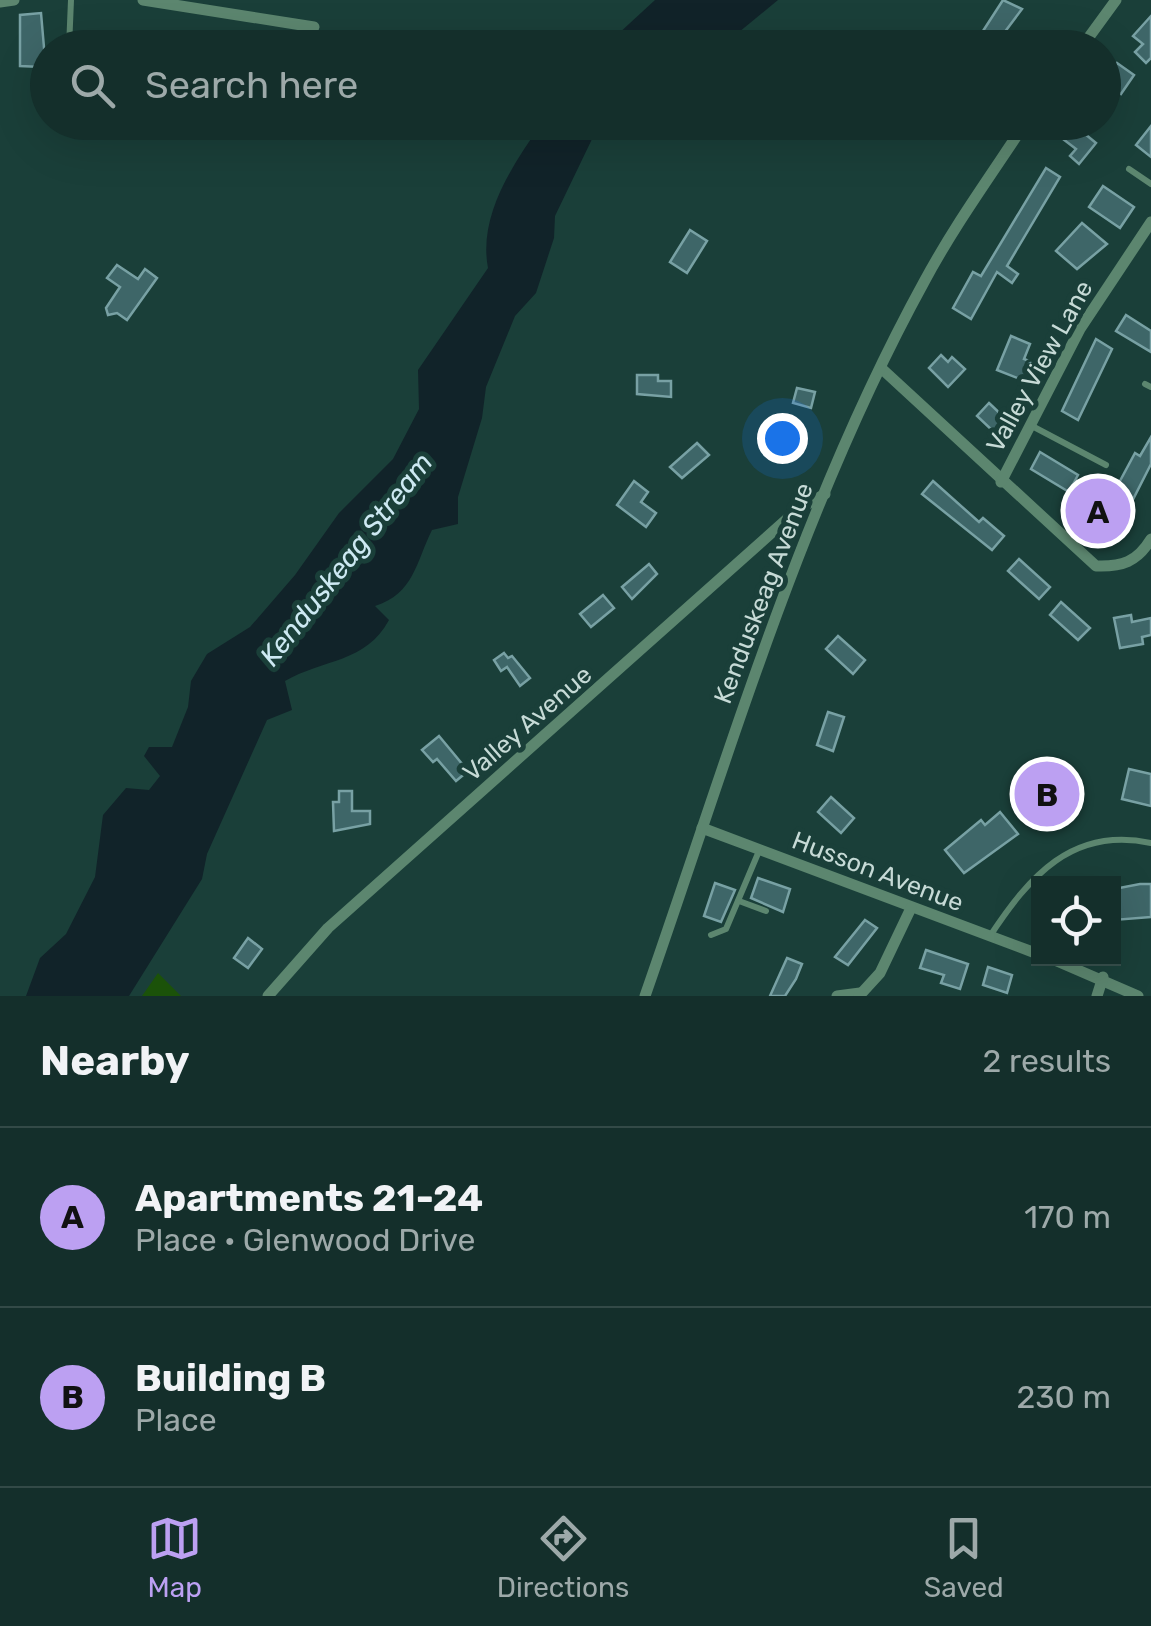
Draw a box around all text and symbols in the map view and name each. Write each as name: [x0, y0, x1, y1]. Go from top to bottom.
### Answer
search box: [30, 30, 1121, 140]
icon: search: [65, 58, 120, 113]
text: Search here: [145, 62, 358, 108]
street label: Valley View Lane: [980, 275, 1099, 457]
your location: [757, 413, 808, 464]
water label: Kenduskeag Stream: [253, 446, 440, 672]
pin: A: [1066, 474, 1130, 548]
street label: Kenduskeag Avenue: [708, 479, 819, 708]
street label: Valley Avenue: [457, 660, 597, 787]
pin: B: [1014, 756, 1080, 832]
street label: Husson Avenue: [788, 826, 967, 917]
map controls: [1031, 876, 1121, 966]
button: locate: [1031, 876, 1121, 966]
text: Nearby: [40, 1036, 190, 1086]
text: 2 results: [982, 1042, 1111, 1080]
text: Apartments 21-24: [135, 1175, 483, 1221]
text: A: [61, 1198, 84, 1236]
text: 170 m: [1024, 1198, 1111, 1236]
text: Place · Glenwood Drive: [135, 1221, 475, 1259]
text: Building B: [135, 1355, 326, 1401]
text: B: [61, 1378, 84, 1416]
text: 230 m: [1016, 1378, 1111, 1416]
text: Place: [135, 1401, 217, 1439]
tab: Map: [147, 1511, 202, 1604]
tab: Directions: [497, 1511, 629, 1604]
tab: Saved: [924, 1511, 1004, 1604]

